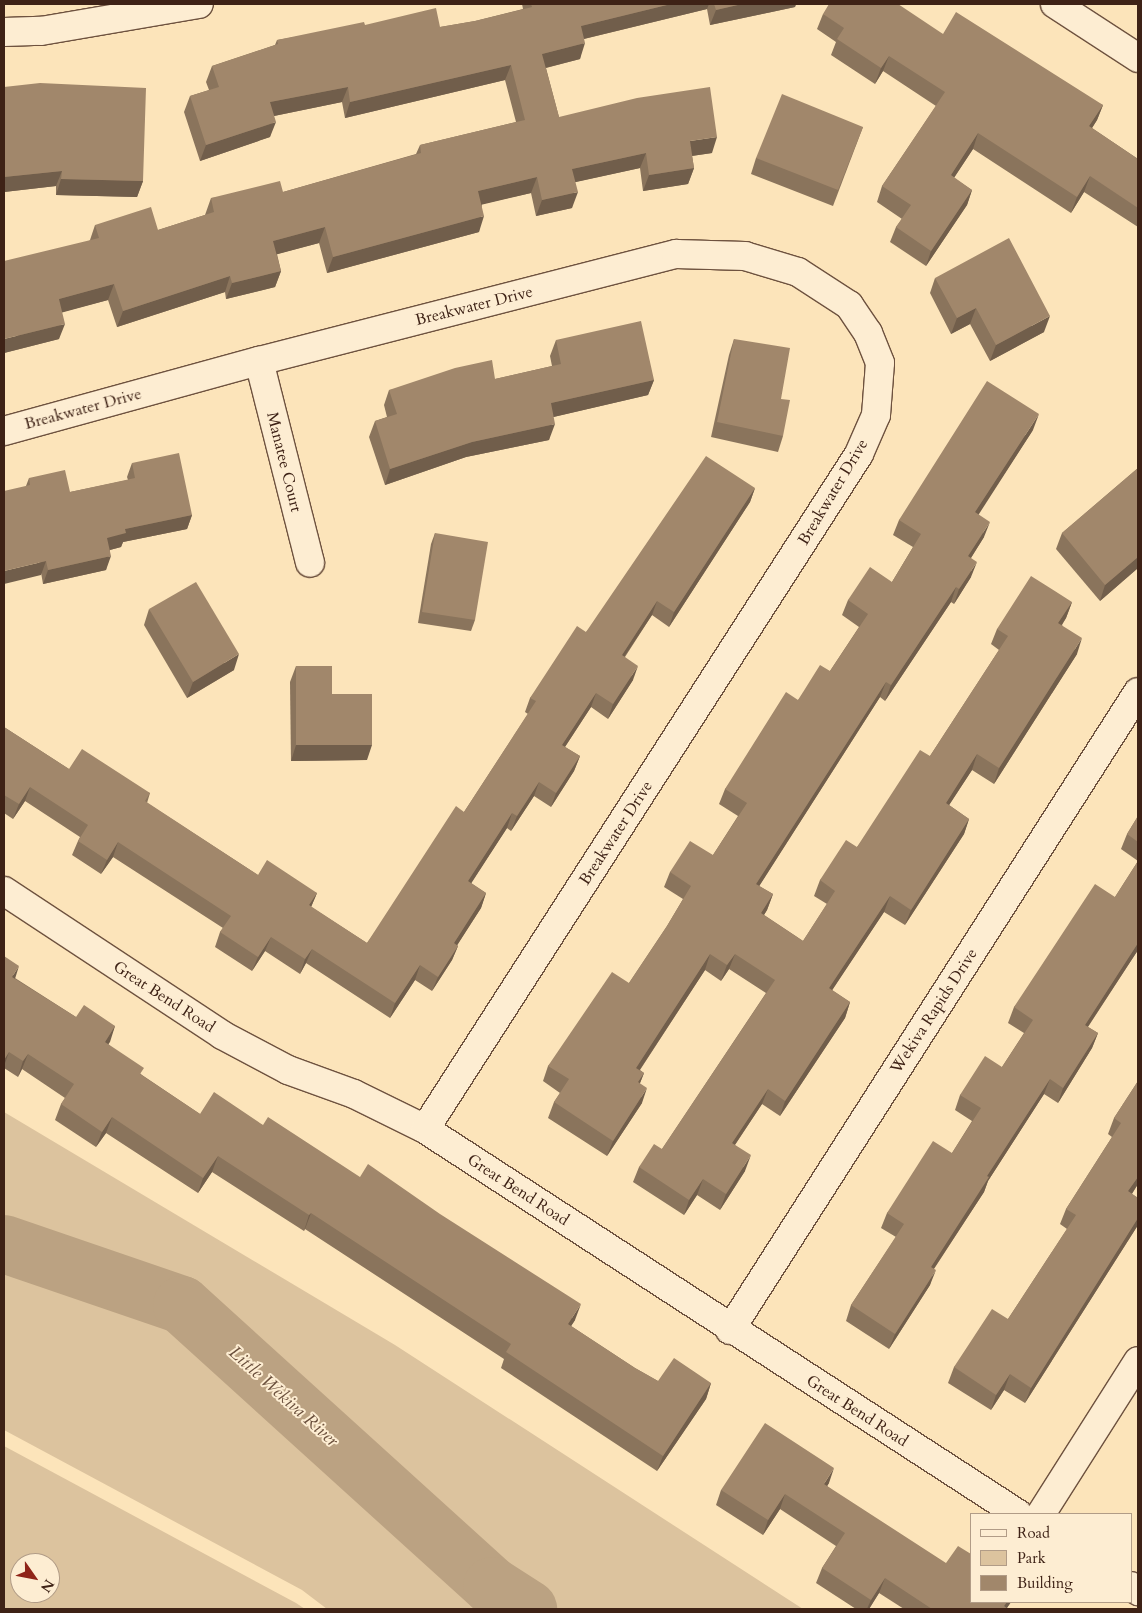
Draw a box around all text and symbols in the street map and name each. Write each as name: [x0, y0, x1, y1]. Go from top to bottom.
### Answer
street label: Breakwater Drive: [413, 282, 535, 330]
street label: Breakwater Drive: [22, 384, 144, 434]
street label: Manatee Court: [262, 410, 306, 514]
street label: Breakwater Drive: [794, 435, 872, 549]
street label: Breakwater Drive: [575, 777, 657, 889]
street label: Wekiva Rapids Drive: [886, 945, 982, 1077]
street label: Great Bend Road: [110, 957, 218, 1037]
street label: Great Bend Road: [464, 1150, 572, 1230]
water label: Little Wekiva River: [224, 1342, 342, 1452]
street label: Great Bend Road: [803, 1371, 911, 1451]
legend: [970, 1513, 1132, 1603]
text: Road: [1017, 1523, 1050, 1543]
text: Park: [1017, 1548, 1046, 1568]
north arrow: [10, 1553, 60, 1603]
text: Building: [1017, 1573, 1073, 1593]
text: N: [36, 1576, 58, 1596]

